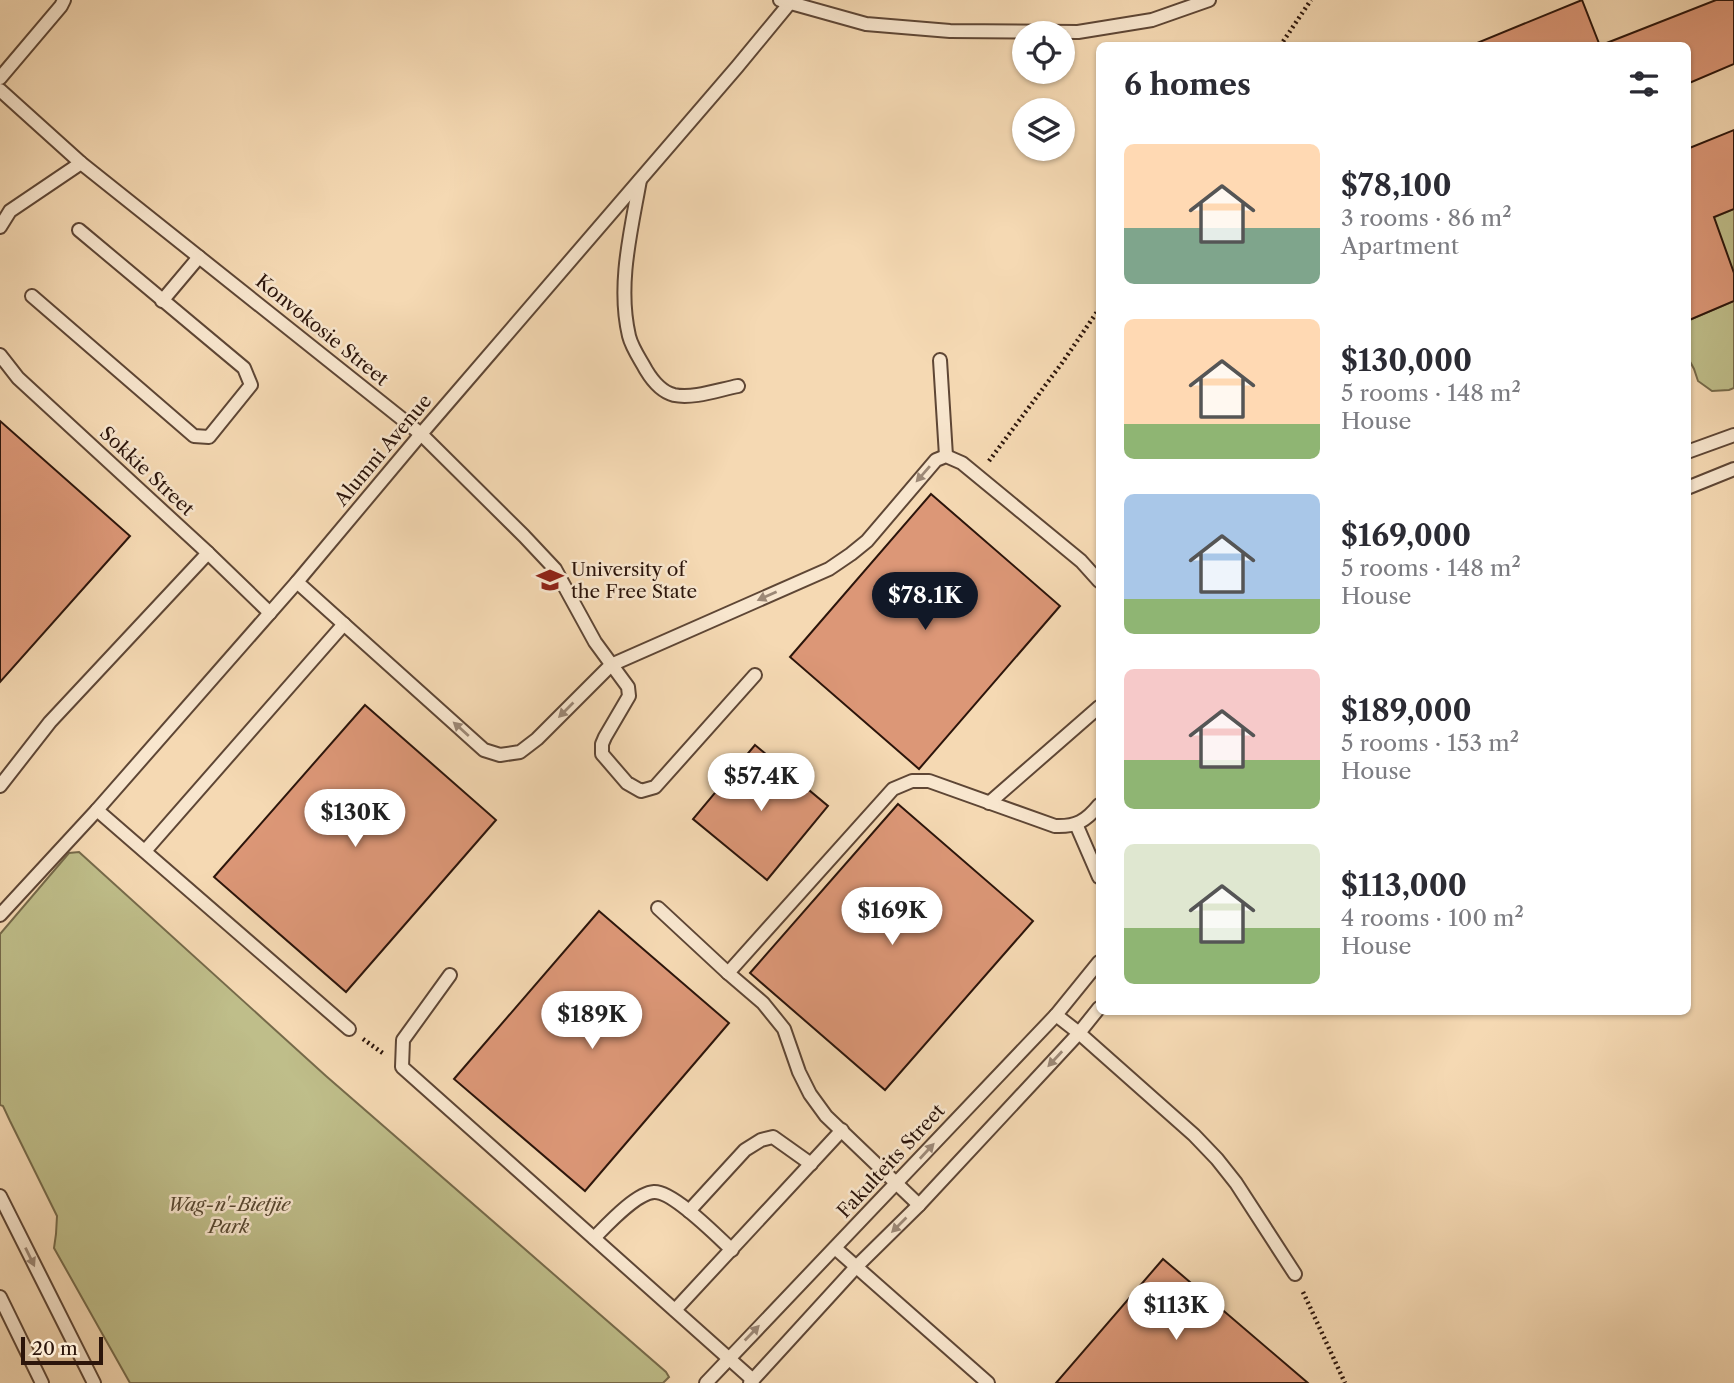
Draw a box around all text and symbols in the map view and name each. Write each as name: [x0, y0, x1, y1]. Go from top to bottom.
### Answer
map controls: [1012, 21, 1075, 161]
button: locate: [1012, 21, 1075, 84]
icon: filters: [1625, 65, 1663, 103]
text: 6 homes: [1124, 66, 1251, 103]
button: layers: [1012, 98, 1075, 161]
text: $78,100: [1341, 167, 1452, 204]
icon: home: [1180, 172, 1264, 256]
text: 3 rooms · 86 m²: [1341, 204, 1512, 232]
text: Apartment: [1341, 232, 1459, 260]
street label: Konvokosie Street: [251, 269, 393, 391]
text: $130,000: [1341, 342, 1472, 379]
icon: home: [1180, 347, 1264, 431]
text: 5 rooms · 148 m²: [1341, 379, 1521, 407]
street label: Alumni Avenue: [329, 390, 436, 511]
text: House: [1341, 407, 1411, 435]
street label: Sokkie Street: [95, 422, 199, 521]
one-way arrow: [916, 465, 932, 482]
text: $169,000: [1341, 517, 1471, 554]
icon: home: [1180, 522, 1264, 606]
text: 5 rooms · 148 m²: [1341, 554, 1521, 582]
place label: University of the Free State: [571, 558, 697, 603]
school or university icon: University of the Free State: [535, 565, 565, 595]
pin: $78.1K: [868, 572, 982, 632]
text: $78.1K: [888, 581, 962, 609]
text: House: [1341, 582, 1411, 610]
one-way arrow: [756, 591, 777, 602]
text: $189,000: [1341, 692, 1472, 729]
icon: home: [1180, 697, 1264, 781]
one-way arrow: [559, 701, 575, 718]
one-way arrow: [453, 721, 470, 737]
text: 5 rooms · 153 m²: [1341, 729, 1519, 757]
pin: $57.4K: [704, 754, 818, 813]
text: House: [1341, 757, 1411, 785]
text: $57.4K: [724, 762, 798, 790]
pin: $130K: [306, 790, 404, 849]
text: $130K: [320, 798, 390, 826]
text: $113,000: [1341, 867, 1467, 904]
icon: home: [1180, 872, 1264, 956]
pin: $169K: [843, 888, 941, 947]
text: $169K: [857, 896, 927, 924]
text: 4 rooms · 100 m²: [1341, 904, 1524, 932]
text: House: [1341, 932, 1411, 960]
pin: $189K: [543, 992, 641, 1051]
text: $189K: [557, 1000, 627, 1028]
one-way arrow: [1046, 1051, 1063, 1068]
street label: Fakulteits Street: [832, 1099, 950, 1223]
one-way arrow: [919, 1142, 935, 1160]
park label: Wag-n'-Bietjie Park: [168, 1193, 291, 1238]
one-way arrow: [890, 1217, 907, 1234]
one-way arrow: [24, 1247, 36, 1267]
pin: $113K: [1127, 1282, 1225, 1342]
text: $113K: [1144, 1291, 1208, 1319]
one-way arrow: [744, 1325, 760, 1342]
scale bar: [21, 1334, 103, 1366]
text: 20 m: [32, 1337, 78, 1360]

